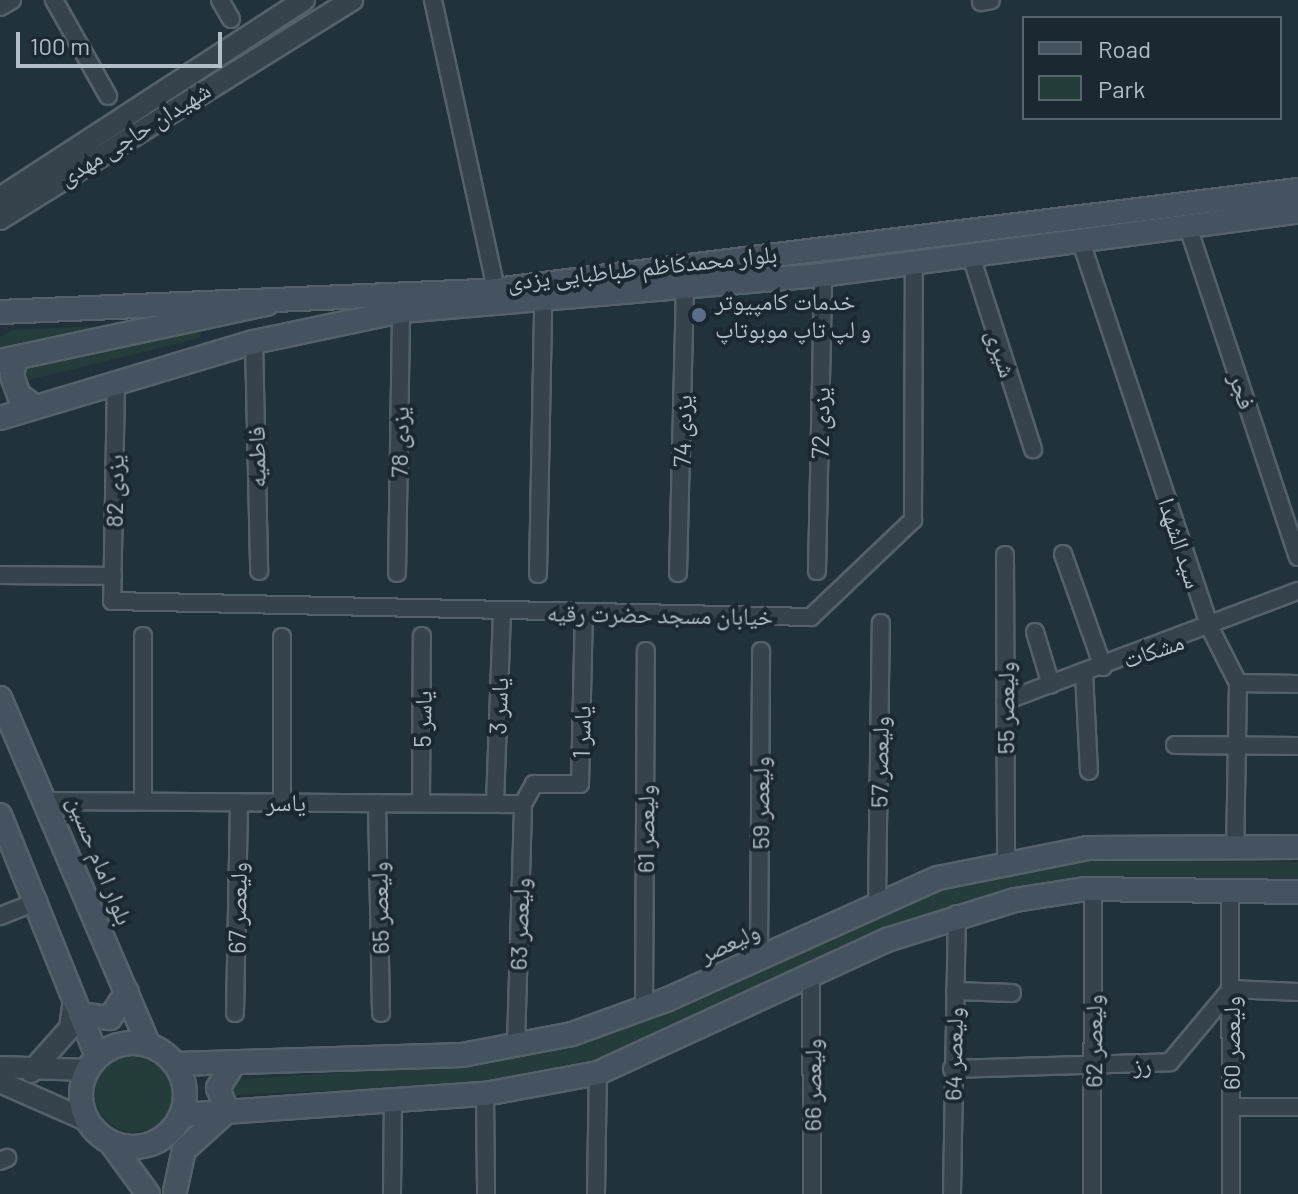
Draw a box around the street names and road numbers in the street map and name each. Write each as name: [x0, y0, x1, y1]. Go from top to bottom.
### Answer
street label: شهیدان حاجی مهدی: [53, 75, 215, 191]
street label: بلوار محمدکاظم طباطبایی یزدی: [506, 239, 778, 295]
street label: شیری: [981, 325, 1023, 381]
street label: فجر: [1224, 370, 1262, 412]
street label: یزدی 72: [805, 387, 835, 459]
street label: یزدی 74: [667, 395, 697, 467]
street label: یزدی 78: [384, 406, 414, 478]
street label: فاطمیه: [241, 426, 271, 488]
street label: یزدی 82: [99, 454, 129, 528]
street label: سید الشهدا: [1153, 494, 1209, 592]
street label: خیابان مسجد حضرت رقیه: [547, 598, 773, 630]
street label: مشکات: [1119, 626, 1187, 674]
street label: ولیعصر 55: [991, 662, 1019, 754]
street label: یاسر 3: [483, 677, 513, 735]
street label: یاسر 5: [407, 690, 437, 748]
street label: یاسر 1: [566, 705, 596, 759]
street label: ولیعصر 57: [864, 716, 894, 808]
street label: ولیعصر 59: [746, 757, 774, 849]
street label: ولیعصر 61: [631, 785, 659, 873]
street label: یاسر: [266, 788, 306, 816]
street label: بلوار امام حسین: [62, 791, 140, 929]
street label: ولیعصر 65: [364, 861, 394, 955]
street label: ولیعصر 67: [222, 862, 252, 954]
street label: ولیعصر 63: [503, 877, 535, 971]
street label: ولیعصر: [694, 916, 764, 968]
street label: ولیعصر 62: [1079, 994, 1107, 1088]
street label: ولیعصر 60: [1217, 996, 1245, 1090]
street label: ولیعصر 64: [938, 1007, 968, 1101]
street label: ولیعصر 66: [798, 1039, 826, 1131]
street label: رز: [1132, 1049, 1152, 1079]

